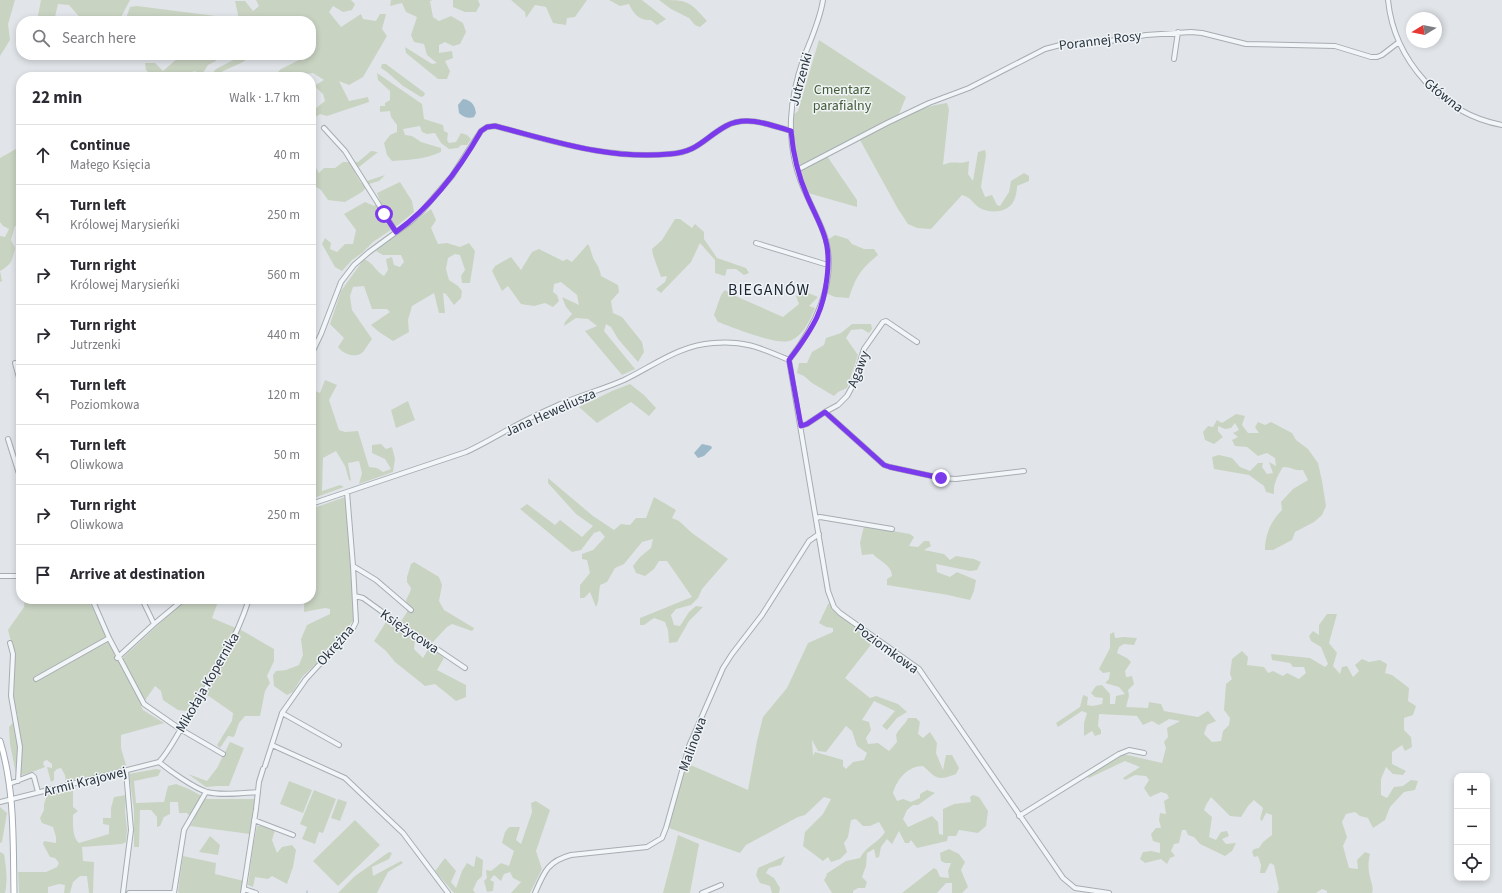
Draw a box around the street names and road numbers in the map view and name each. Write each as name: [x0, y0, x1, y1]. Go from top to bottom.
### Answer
street label: Porannej Rosy: [1058, 26, 1143, 56]
street label: Jutrzenki: [784, 50, 818, 108]
street label: Główna: [1419, 74, 1467, 118]
street label: Agawy: [843, 348, 875, 391]
street label: Jana Heweliusza: [502, 384, 599, 442]
street label: Księżycowa: [376, 605, 443, 659]
street label: Poziomkowa: [850, 619, 923, 679]
street label: Okrężna: [312, 621, 359, 671]
street label: Mikołaja Kopernika: [171, 629, 245, 736]
street label: Malinowa: [674, 714, 712, 774]
street label: Armii Krajowej: [42, 762, 129, 802]

